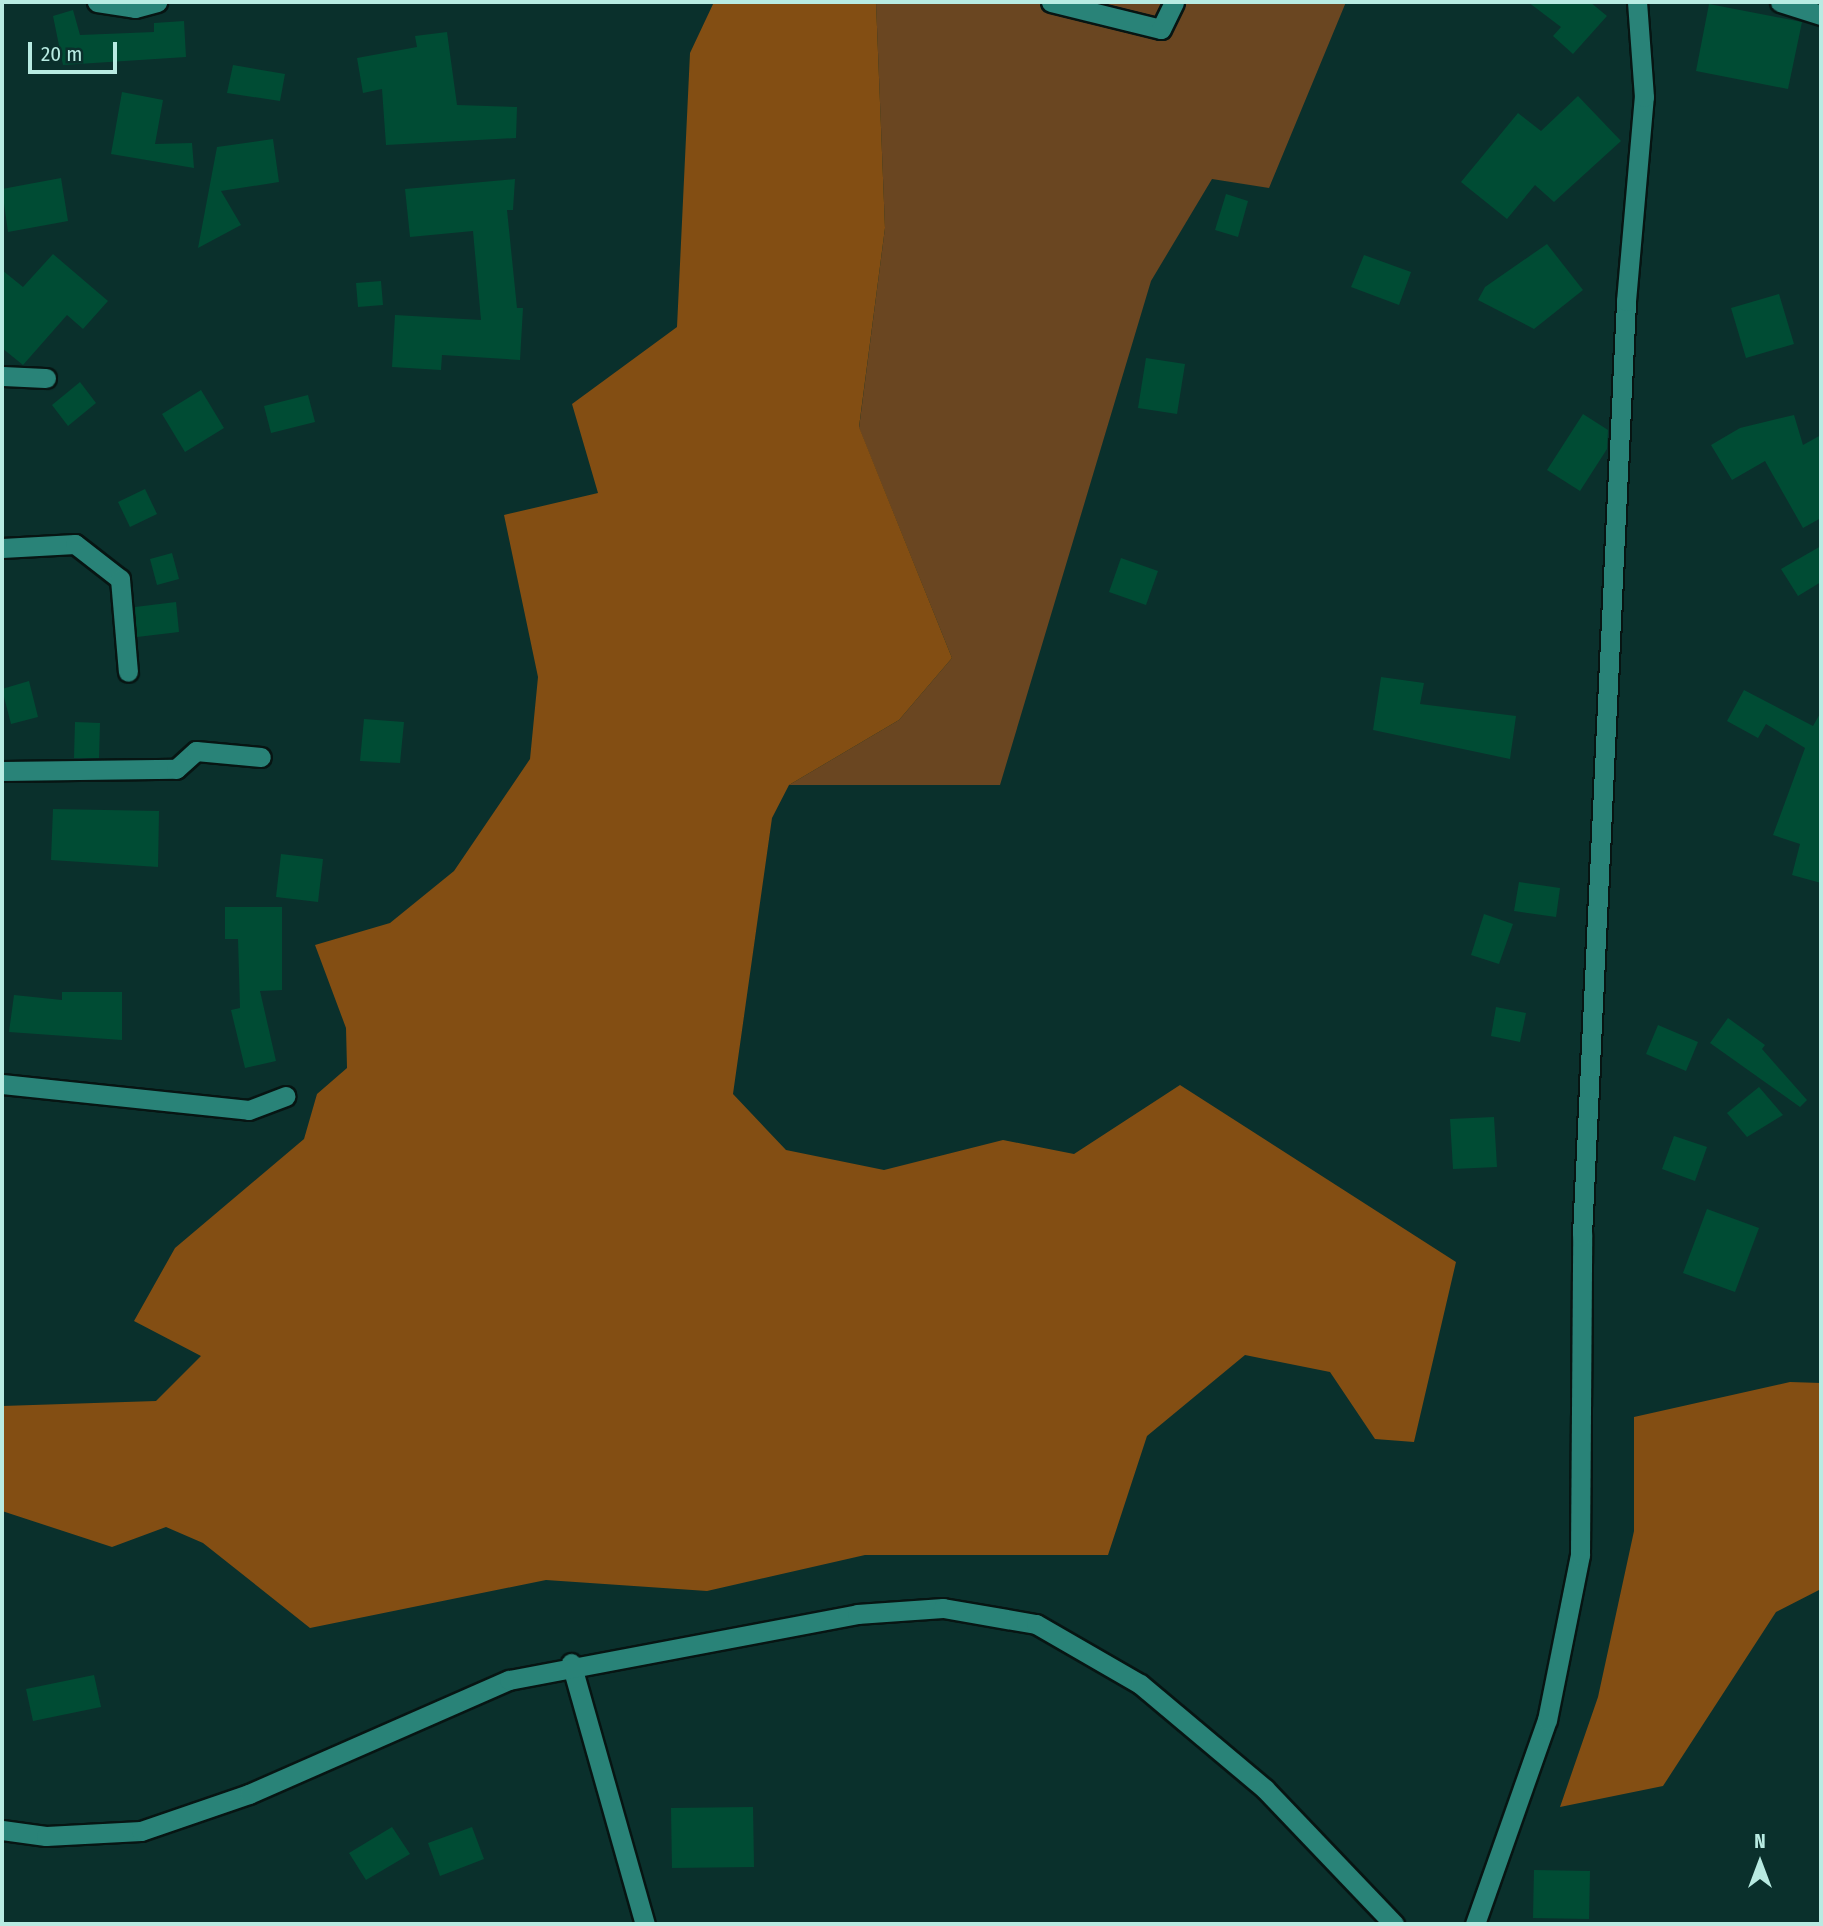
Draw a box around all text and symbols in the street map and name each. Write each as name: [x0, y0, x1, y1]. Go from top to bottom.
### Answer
scale bar: [32, 28, 121, 72]
text: 20 m: [41, 41, 82, 67]
north arrow: [1725, 1828, 1795, 1898]
text: N: [1754, 1830, 1766, 1853]

